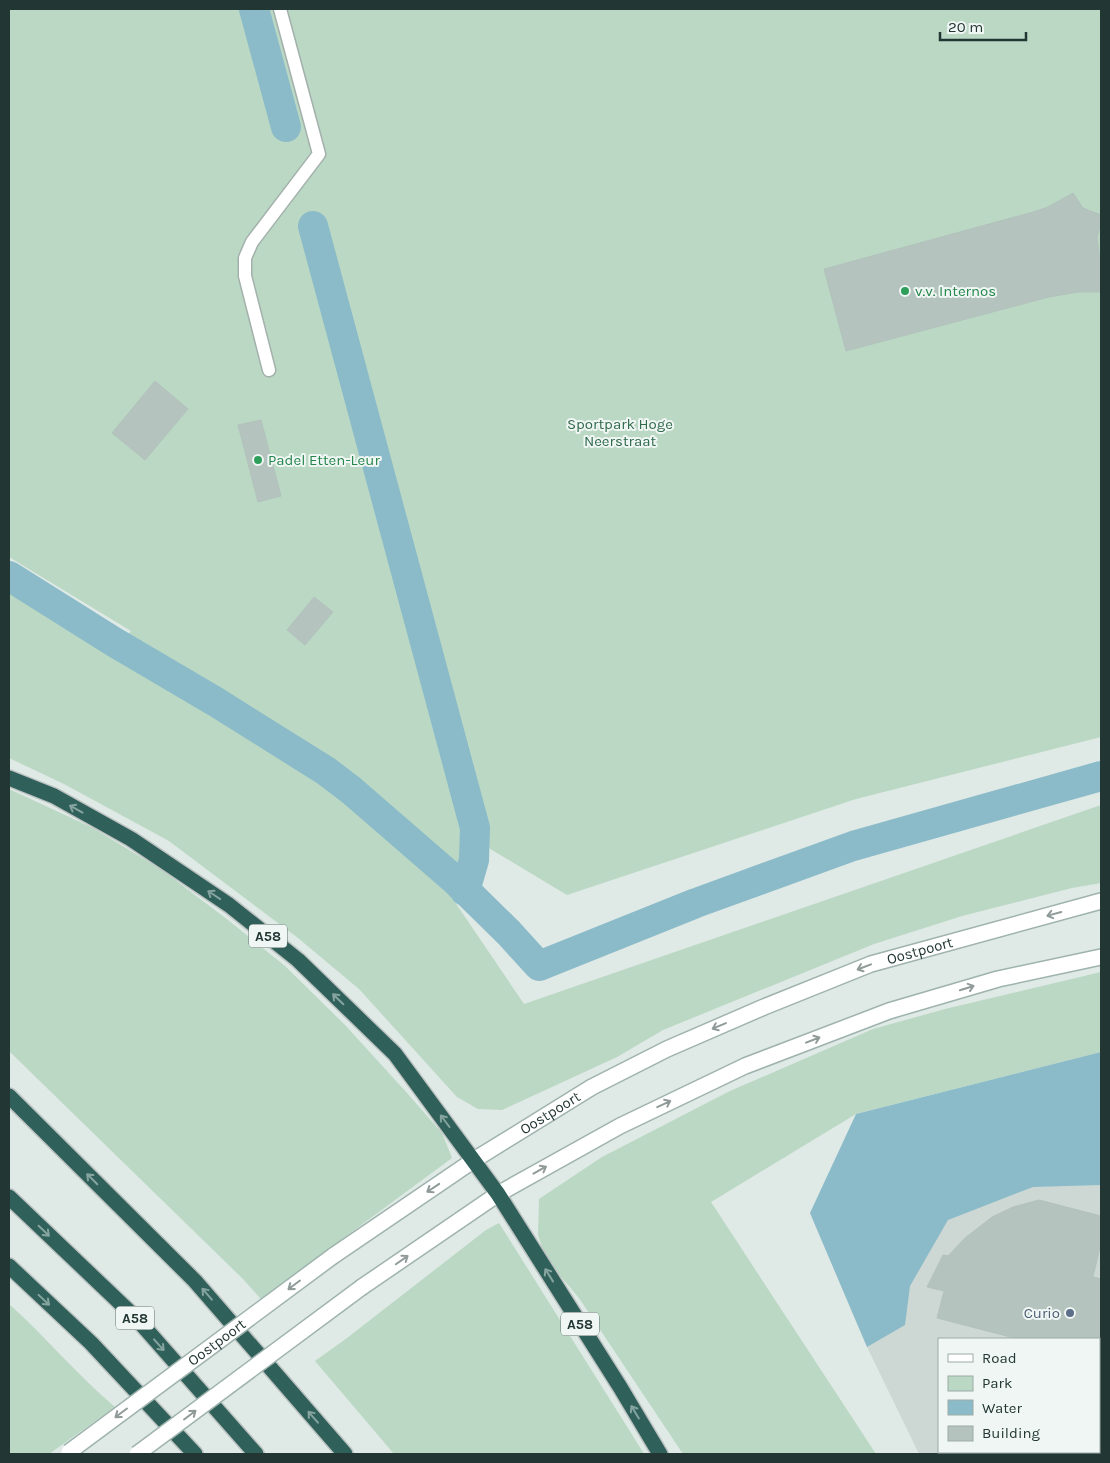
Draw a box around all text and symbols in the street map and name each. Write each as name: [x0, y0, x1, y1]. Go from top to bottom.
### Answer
scale bar: [940, 10, 1026, 42]
text: 20 m: [948, 18, 983, 36]
place label: v.v. Internos: [915, 282, 996, 300]
marker: v.v. Internos: [899, 285, 911, 297]
park label: Sportpark Hoge Neerstraat: [567, 415, 673, 450]
place label: Padel Etten-Leur: [268, 451, 380, 469]
marker: Padel Etten-Leur: [252, 454, 264, 466]
one-way arrow: [70, 803, 84, 813]
one-way arrow: [207, 889, 221, 900]
one-way arrow: [1047, 909, 1063, 919]
road number: A58: [249, 924, 287, 948]
street label: Oostpoort: [885, 933, 955, 968]
one-way arrow: [857, 963, 872, 972]
one-way arrow: [958, 982, 974, 992]
one-way arrow: [332, 993, 345, 1005]
one-way arrow: [712, 1022, 727, 1032]
one-way arrow: [805, 1035, 820, 1045]
street label: Oostpoort: [517, 1087, 584, 1138]
one-way arrow: [656, 1099, 671, 1109]
one-way arrow: [439, 1115, 450, 1128]
one-way arrow: [533, 1165, 547, 1175]
one-way arrow: [86, 1173, 99, 1185]
one-way arrow: [427, 1183, 441, 1193]
one-way arrow: [38, 1225, 50, 1237]
one-way arrow: [395, 1255, 409, 1265]
one-way arrow: [544, 1268, 554, 1282]
one-way arrow: [287, 1280, 301, 1290]
one-way arrow: [201, 1288, 212, 1301]
one-way arrow: [38, 1294, 51, 1306]
place label: Curio: [1024, 1304, 1060, 1322]
road number: A58: [116, 1306, 154, 1330]
marker: Curio: [1064, 1307, 1076, 1319]
road number: A58: [561, 1312, 599, 1336]
street label: Oostpoort: [184, 1315, 250, 1370]
one-way arrow: [153, 1338, 164, 1351]
legend: [938, 1338, 1100, 1453]
text: Road: [982, 1349, 1017, 1367]
text: Park: [982, 1374, 1012, 1392]
text: Water: [982, 1399, 1023, 1417]
one-way arrow: [630, 1406, 640, 1420]
one-way arrow: [115, 1408, 128, 1419]
one-way arrow: [183, 1410, 197, 1420]
one-way arrow: [307, 1411, 319, 1424]
text: Building: [982, 1424, 1040, 1442]

